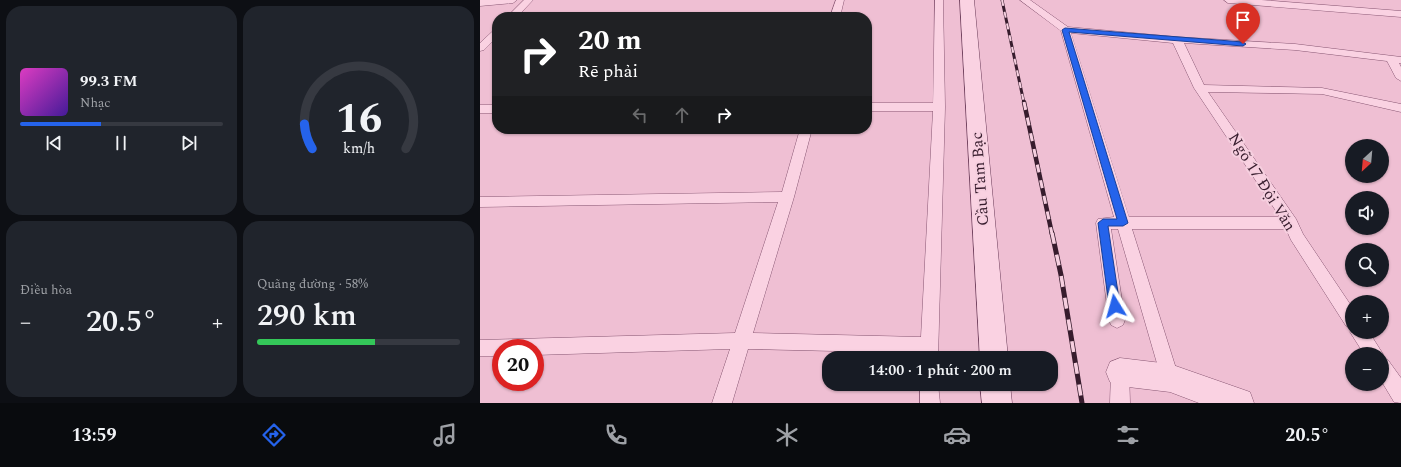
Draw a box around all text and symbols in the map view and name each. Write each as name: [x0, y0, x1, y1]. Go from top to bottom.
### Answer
pin: [1226, 3, 1260, 44]
icon: arrive: [1232, 9, 1254, 31]
text: 20 m: [578, 19, 642, 62]
icon: right: [512, 28, 564, 80]
text: Rẽ phải: [578, 58, 638, 85]
text: 99.3 FM: [80, 70, 137, 93]
text: 16: [335, 87, 382, 150]
text: Nhạc: [80, 93, 110, 113]
icon: left: [629, 104, 651, 126]
icon: ahead: [671, 104, 693, 126]
icon: right: [713, 104, 735, 126]
street label: Ngõ 17 Đội Văn: [1222, 128, 1302, 236]
street label: Cầu Tam Bạc: [965, 131, 995, 227]
icon: previous: [43, 132, 65, 154]
icon: pause: [110, 132, 132, 154]
icon: next: [178, 132, 200, 154]
text: km/h: [342, 137, 375, 159]
north arrow: [1345, 139, 1389, 183]
map controls: [1345, 139, 1389, 391]
button: sound: [1345, 191, 1389, 235]
button: search: [1345, 243, 1389, 287]
text: Quãng đường · 58%: [257, 274, 368, 294]
text: Điều hòa: [20, 280, 72, 300]
position arrow: [1094, 285, 1136, 327]
text: 290 km: [257, 293, 357, 339]
button: +: [1345, 295, 1389, 339]
text: 20.5°: [86, 299, 157, 345]
text: −: [20, 306, 31, 339]
text: +: [212, 306, 223, 339]
speed limit sign: 20: [492, 339, 544, 391]
button: −: [1345, 347, 1389, 391]
text: 14:00 · 1 phút · 200 m: [868, 359, 1012, 382]
icon: directions: [260, 421, 288, 449]
icon: music: [431, 421, 459, 449]
icon: phone: [602, 421, 630, 449]
icon: climate: [773, 421, 801, 449]
icon: car: [943, 421, 971, 449]
icon: filters: [1114, 421, 1142, 449]
text: 13:59: [71, 422, 117, 449]
text: 20.5°: [1285, 422, 1329, 449]

